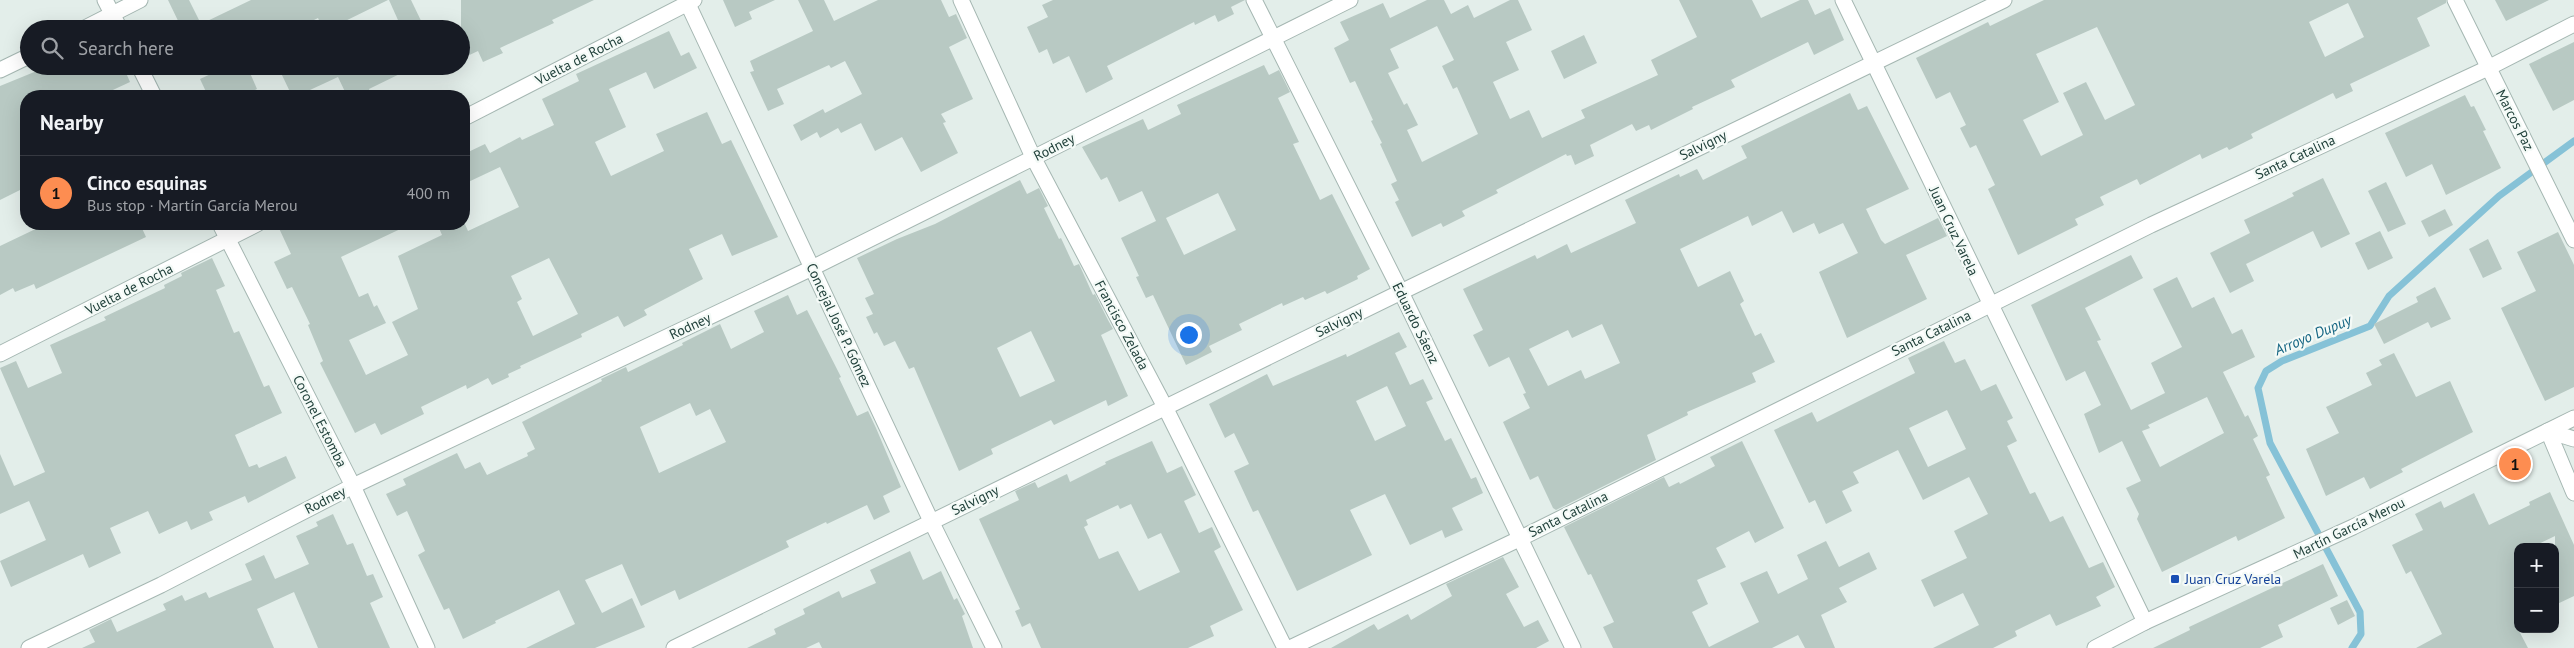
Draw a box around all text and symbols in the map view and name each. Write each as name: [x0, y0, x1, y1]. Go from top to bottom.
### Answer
search box: [20, 20, 470, 75]
street label: Vuelta de Rocha: [531, 29, 626, 89]
icon: search: [38, 34, 66, 62]
text: Search here: [78, 36, 174, 60]
street label: Marcos Paz: [2492, 86, 2538, 154]
text: Nearby: [40, 109, 103, 136]
street label: Salvigny: [1676, 126, 1730, 164]
street label: Rodney: [1030, 129, 1078, 165]
street label: Santa Catalina: [2252, 131, 2338, 183]
text: Cinco esquinas: [87, 171, 207, 195]
text: 1: [51, 183, 61, 203]
text: 400 m: [407, 183, 450, 203]
street label: Juan Cruz Varela: [1925, 183, 1983, 278]
text: Bus stop · Martín García Merou: [87, 195, 298, 215]
street label: Vuelta de Rocha: [81, 259, 176, 319]
street label: Concejal José P. Gómez: [802, 260, 876, 390]
street label: Francisco Zelada: [1091, 277, 1153, 373]
street label: Eduardo Sáenz: [1389, 279, 1443, 367]
street label: Salvigny: [1312, 303, 1366, 341]
street label: Santa Catalina: [1888, 306, 1974, 360]
street label: Rodney: [666, 308, 714, 343]
water label: Arroyo Dupuy: [2270, 309, 2356, 360]
your location: [1176, 322, 1202, 348]
street label: Coronel Estomba: [289, 372, 351, 470]
pin: 1: [2499, 445, 2531, 483]
street label: Salvigny: [948, 481, 1002, 519]
street label: Rodney: [301, 482, 349, 518]
street label: Santa Catalina: [1525, 487, 1611, 541]
street label: Martín García Merou: [2290, 493, 2408, 563]
map controls: [2514, 543, 2559, 633]
button: +: [2514, 543, 2559, 588]
place label: Juan Cruz Varela: [2184, 570, 2281, 588]
marker: Juan Cruz Varela: [2169, 573, 2181, 585]
button: −: [2514, 588, 2559, 633]

